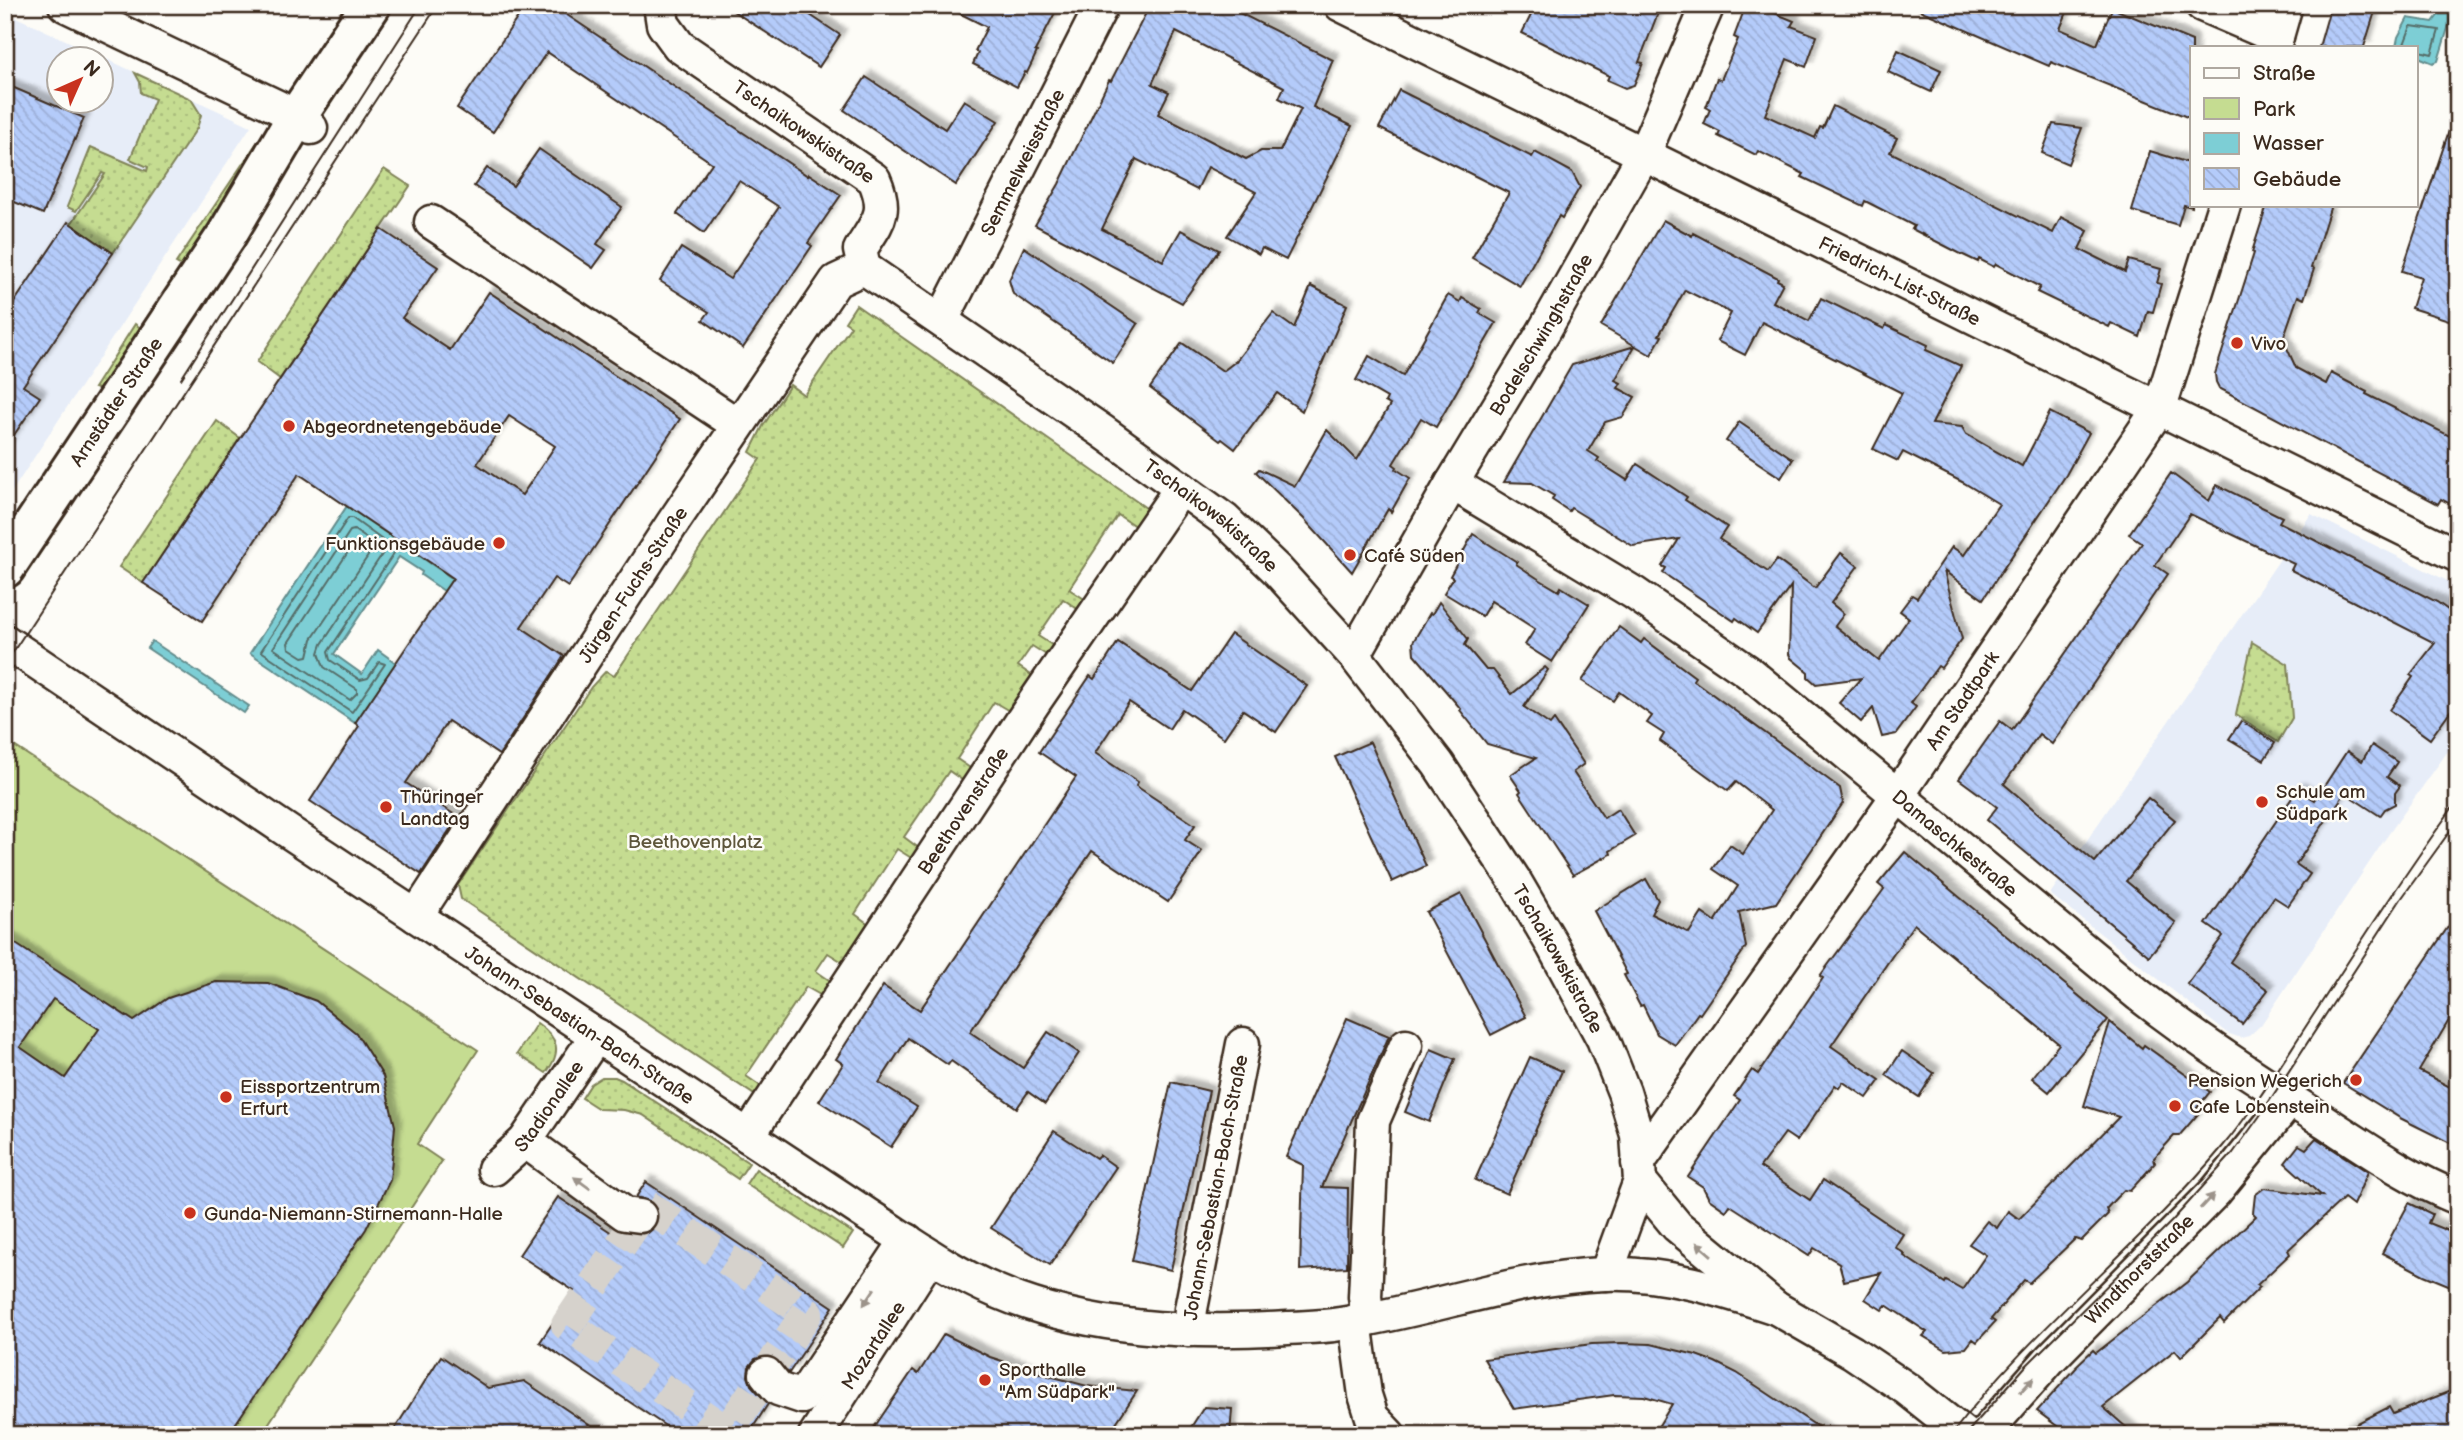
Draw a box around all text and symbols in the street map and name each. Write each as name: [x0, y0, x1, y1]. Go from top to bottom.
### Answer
north arrow: [46, 46, 116, 116]
legend: [2190, 46, 2418, 206]
text: N: [78, 56, 104, 82]
text: Straße: [2253, 61, 2315, 86]
street label: Tschaikowskistraße: [728, 76, 879, 189]
street label: Semmelweisstraße: [977, 85, 1070, 240]
text: Park: [2253, 97, 2296, 122]
text: Wasser: [2253, 131, 2324, 156]
text: Gebäude: [2253, 167, 2341, 192]
street label: Friedrich-List-Straße: [1814, 232, 1984, 332]
street label: Bodelschwinghstraße: [1485, 250, 1598, 420]
street label: Arnstädter Straße: [66, 333, 168, 471]
place label: Vivo: [2251, 333, 2286, 356]
marker: Vivo: [2229, 335, 2245, 351]
place label: Abgeordnetengebäude: [303, 416, 501, 439]
marker: Abgeordnetengebäude: [281, 418, 297, 434]
street label: Tschaikowskistraße: [1139, 455, 1282, 578]
street label: Jürgen-Fuchs-Straße: [574, 503, 693, 668]
place label: Funktionsgebäude: [325, 533, 485, 556]
marker: Funktionsgebäude: [491, 535, 507, 551]
place label: Café Süden: [1364, 545, 1465, 568]
marker: Café Süden: [1342, 547, 1358, 563]
street label: Am Stadtpark: [1922, 647, 2005, 755]
street label: Beethovenstraße: [914, 743, 1014, 879]
place label: Schule am Südpark: [2276, 781, 2366, 826]
place label: Thüringer Landtag: [400, 786, 484, 831]
street label: Damaschkestraße: [1887, 786, 2021, 903]
marker: Schule am Südpark: [2254, 794, 2270, 810]
marker: Thüringer Landtag: [378, 799, 394, 815]
park label: Beethovenplatz: [628, 831, 763, 854]
street label: Tschaikowskistraße: [1507, 881, 1608, 1037]
street label: Johann-Sebastian-Bach-Straße: [460, 942, 698, 1110]
street label: Johann-Sebastian-Bach-Straße: [1180, 1053, 1254, 1321]
street label: Stadionallee: [510, 1057, 589, 1158]
place label: Pension Wegerich: [2187, 1070, 2342, 1093]
marker: Pension Wegerich: [2348, 1072, 2364, 1088]
place label: Eissportzentrum Erfurt: [240, 1076, 380, 1121]
marker: Eissportzentrum Erfurt: [218, 1089, 234, 1105]
place label: Cafe Lobenstein: [2189, 1096, 2330, 1119]
marker: Cafe Lobenstein: [2167, 1098, 2183, 1114]
one-way arrow: [573, 1176, 591, 1190]
one-way arrow: [2198, 1193, 2214, 1210]
place label: Gunda-Niemann-Stirnemann-Halle: [204, 1203, 503, 1226]
marker: Gunda-Niemann-Stirnemann-Halle: [182, 1205, 198, 1221]
street label: Windthorststraße: [2081, 1210, 2200, 1330]
one-way arrow: [1695, 1241, 1713, 1257]
one-way arrow: [862, 1288, 876, 1306]
street label: Mozartallee: [837, 1297, 911, 1394]
place label: Sporthalle "Am Südpark": [999, 1359, 1115, 1404]
marker: Sporthalle "Am Südpark": [977, 1372, 993, 1388]
one-way arrow: [2018, 1377, 2034, 1394]

